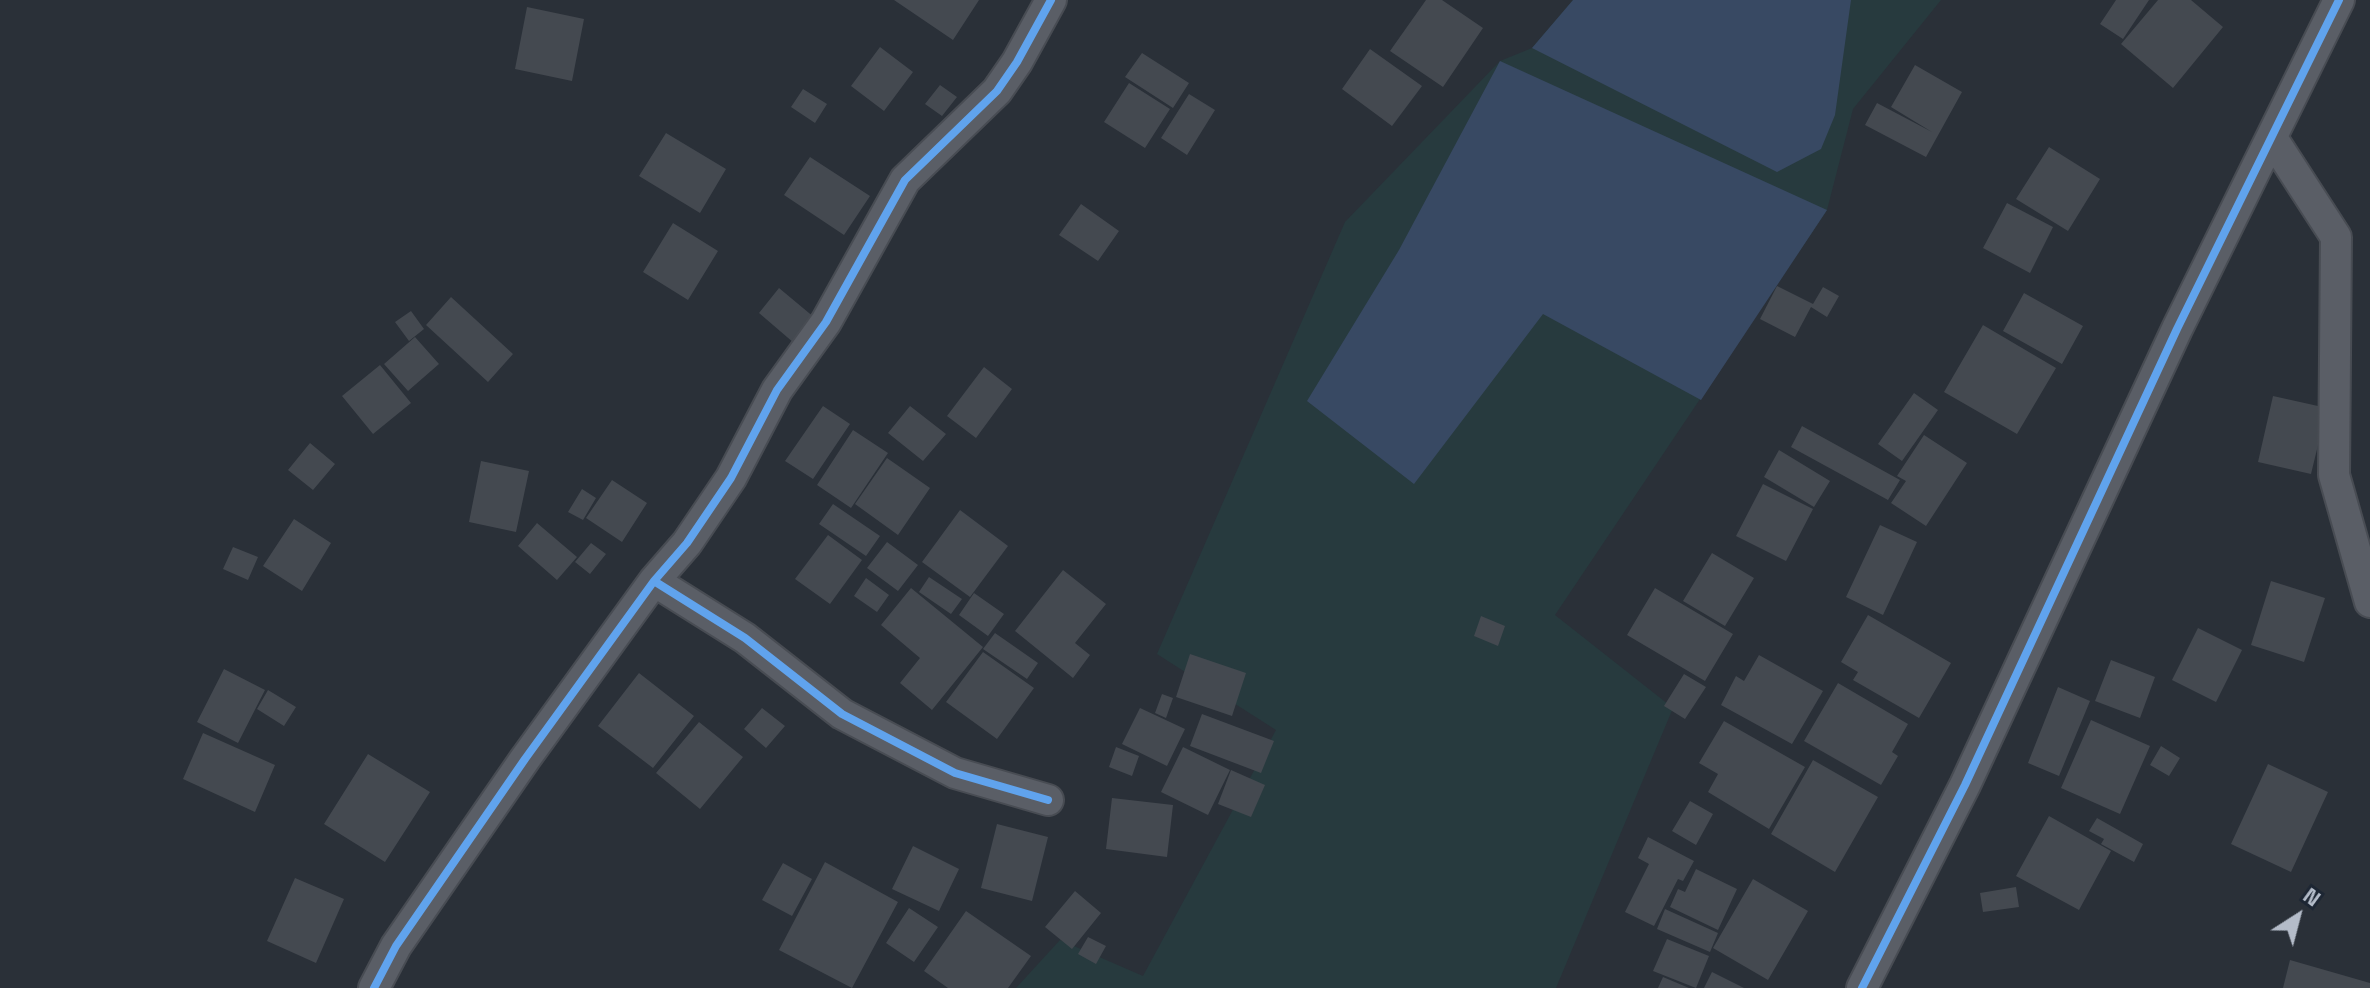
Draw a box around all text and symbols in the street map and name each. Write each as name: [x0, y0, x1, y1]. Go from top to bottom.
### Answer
north arrow: [2258, 876, 2338, 956]
text: N: [2298, 881, 2326, 912]

